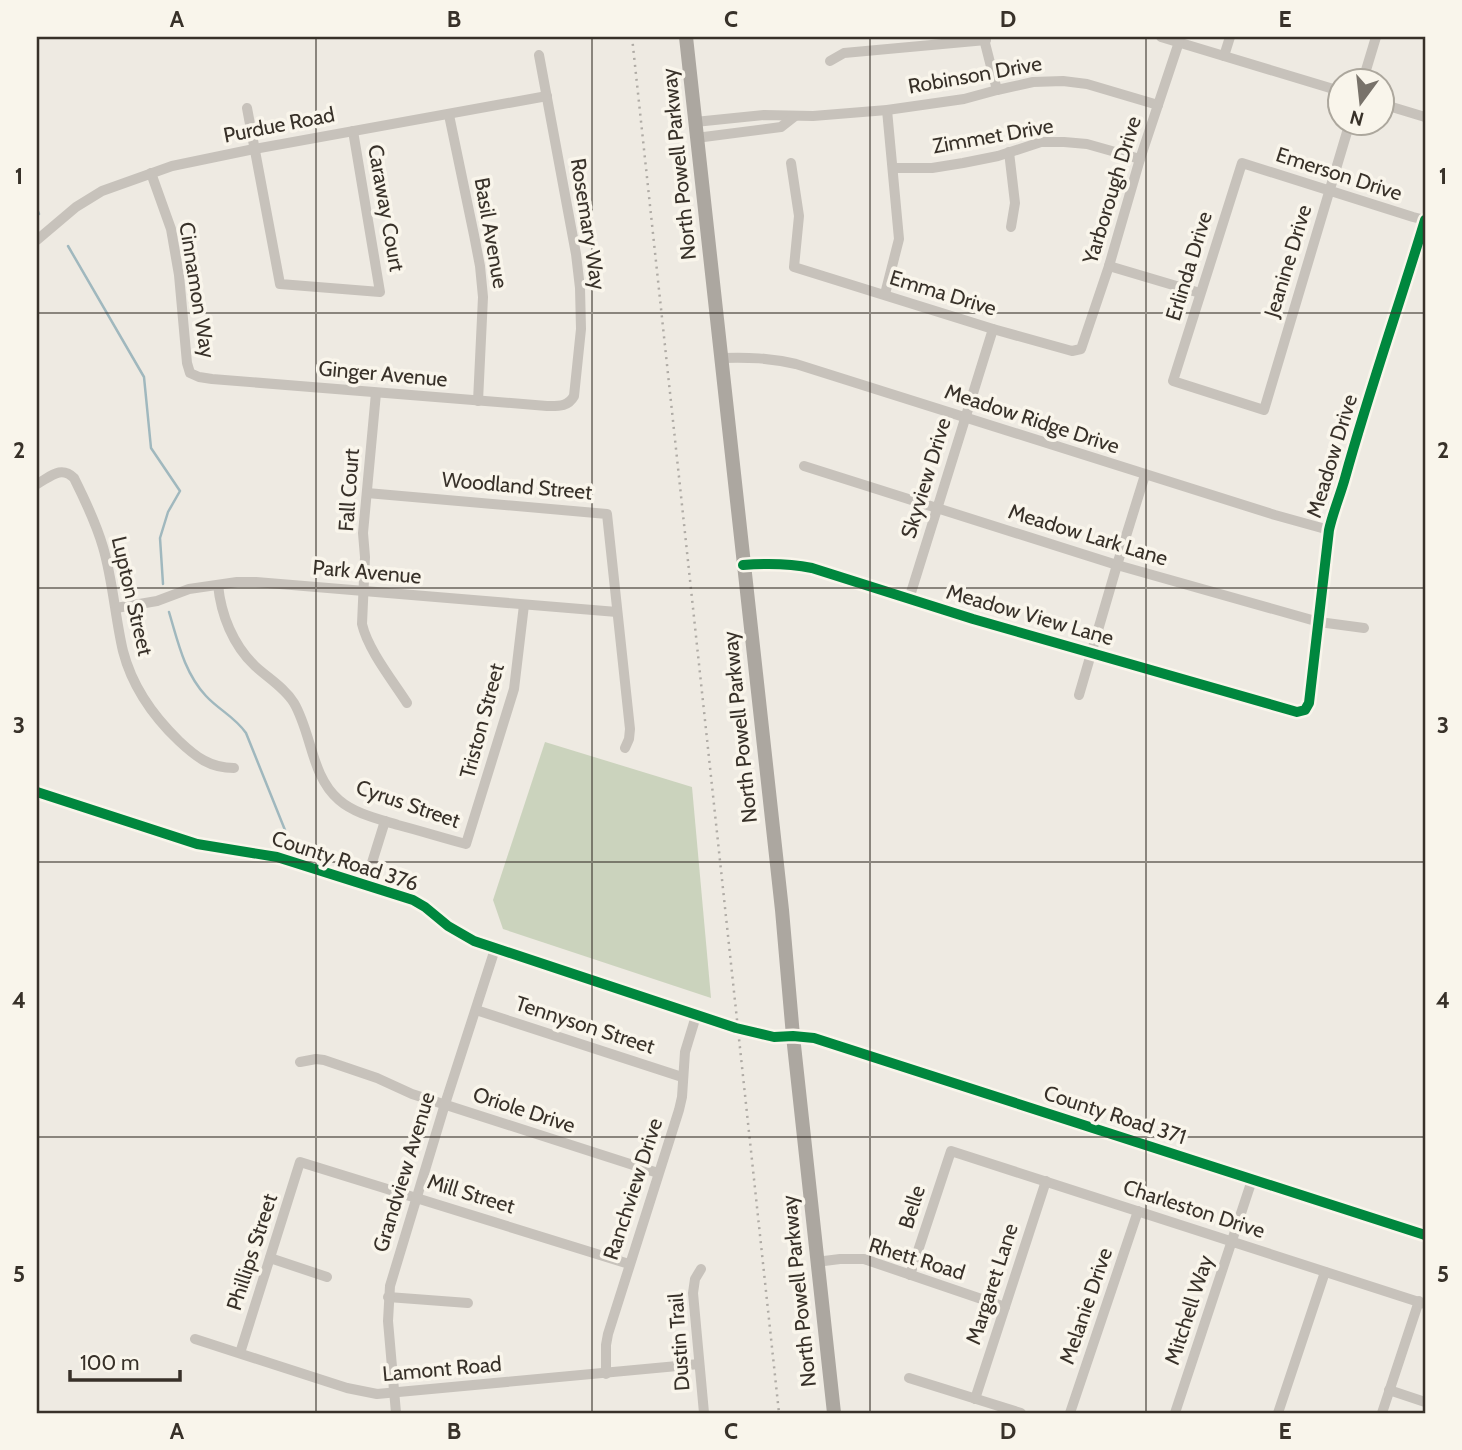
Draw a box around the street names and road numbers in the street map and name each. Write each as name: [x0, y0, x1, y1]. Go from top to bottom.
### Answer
street label: Robinson Drive: [906, 50, 1044, 99]
street label: North Powell Parkway: [656, 66, 701, 261]
street label: Purdue Road: [221, 101, 337, 148]
street label: Zimmet Drive: [930, 113, 1056, 158]
street label: Yarborough Drive: [1077, 113, 1146, 268]
street label: Emerson Drive: [1273, 141, 1406, 206]
street label: Caraway Court: [363, 143, 410, 273]
street label: Rosemary Way: [566, 156, 611, 292]
street label: Basil Avenue: [469, 176, 514, 290]
street label: Jeanine Drive: [1258, 201, 1317, 321]
street label: Erlinda Drive: [1160, 208, 1217, 323]
street label: Cinnamon Way: [174, 220, 221, 360]
street label: Emma Drive: [887, 264, 1000, 321]
street label: Ginger Avenue: [318, 355, 449, 392]
street label: Meadow Ridge Drive: [942, 378, 1123, 459]
street label: Meadow Drive: [1301, 391, 1362, 521]
street label: Skyview Drive: [895, 414, 956, 541]
street label: Fall Court: [333, 447, 364, 532]
street label: Woodland Street: [441, 466, 593, 505]
street label: Meadow Lark Lane: [1006, 498, 1171, 571]
street label: Lupton Street: [107, 534, 158, 658]
street label: Park Avenue: [312, 554, 423, 589]
street label: Meadow View Lane: [944, 579, 1117, 650]
street label: North Powell Parkway: [717, 629, 762, 824]
street label: Triston Street: [454, 661, 509, 781]
street label: Cyrus Street: [353, 774, 463, 833]
street label: County Road 376: [269, 825, 422, 896]
street label: Tennyson Street: [512, 990, 658, 1059]
street label: County Road 371: [1041, 1080, 1189, 1149]
street label: Oriole Drive: [470, 1081, 579, 1138]
street label: Grandview Avenue: [367, 1089, 440, 1255]
street label: Ranchview Drive: [598, 1115, 667, 1263]
street label: Mill Street: [425, 1168, 518, 1219]
street label: Charleston Drive: [1120, 1174, 1268, 1243]
street label: Belle: [893, 1182, 930, 1232]
street label: Phillips Street: [221, 1190, 282, 1313]
street label: North Powell Parkway: [776, 1193, 821, 1388]
street label: Margaret Lane: [960, 1220, 1023, 1348]
street label: Rhett Road: [866, 1232, 968, 1285]
street label: Melanie Drive: [1054, 1244, 1117, 1367]
street label: Mitchell Way: [1159, 1251, 1218, 1368]
street label: Dustin Trail: [663, 1292, 694, 1392]
street label: Lamont Road: [381, 1351, 503, 1386]

